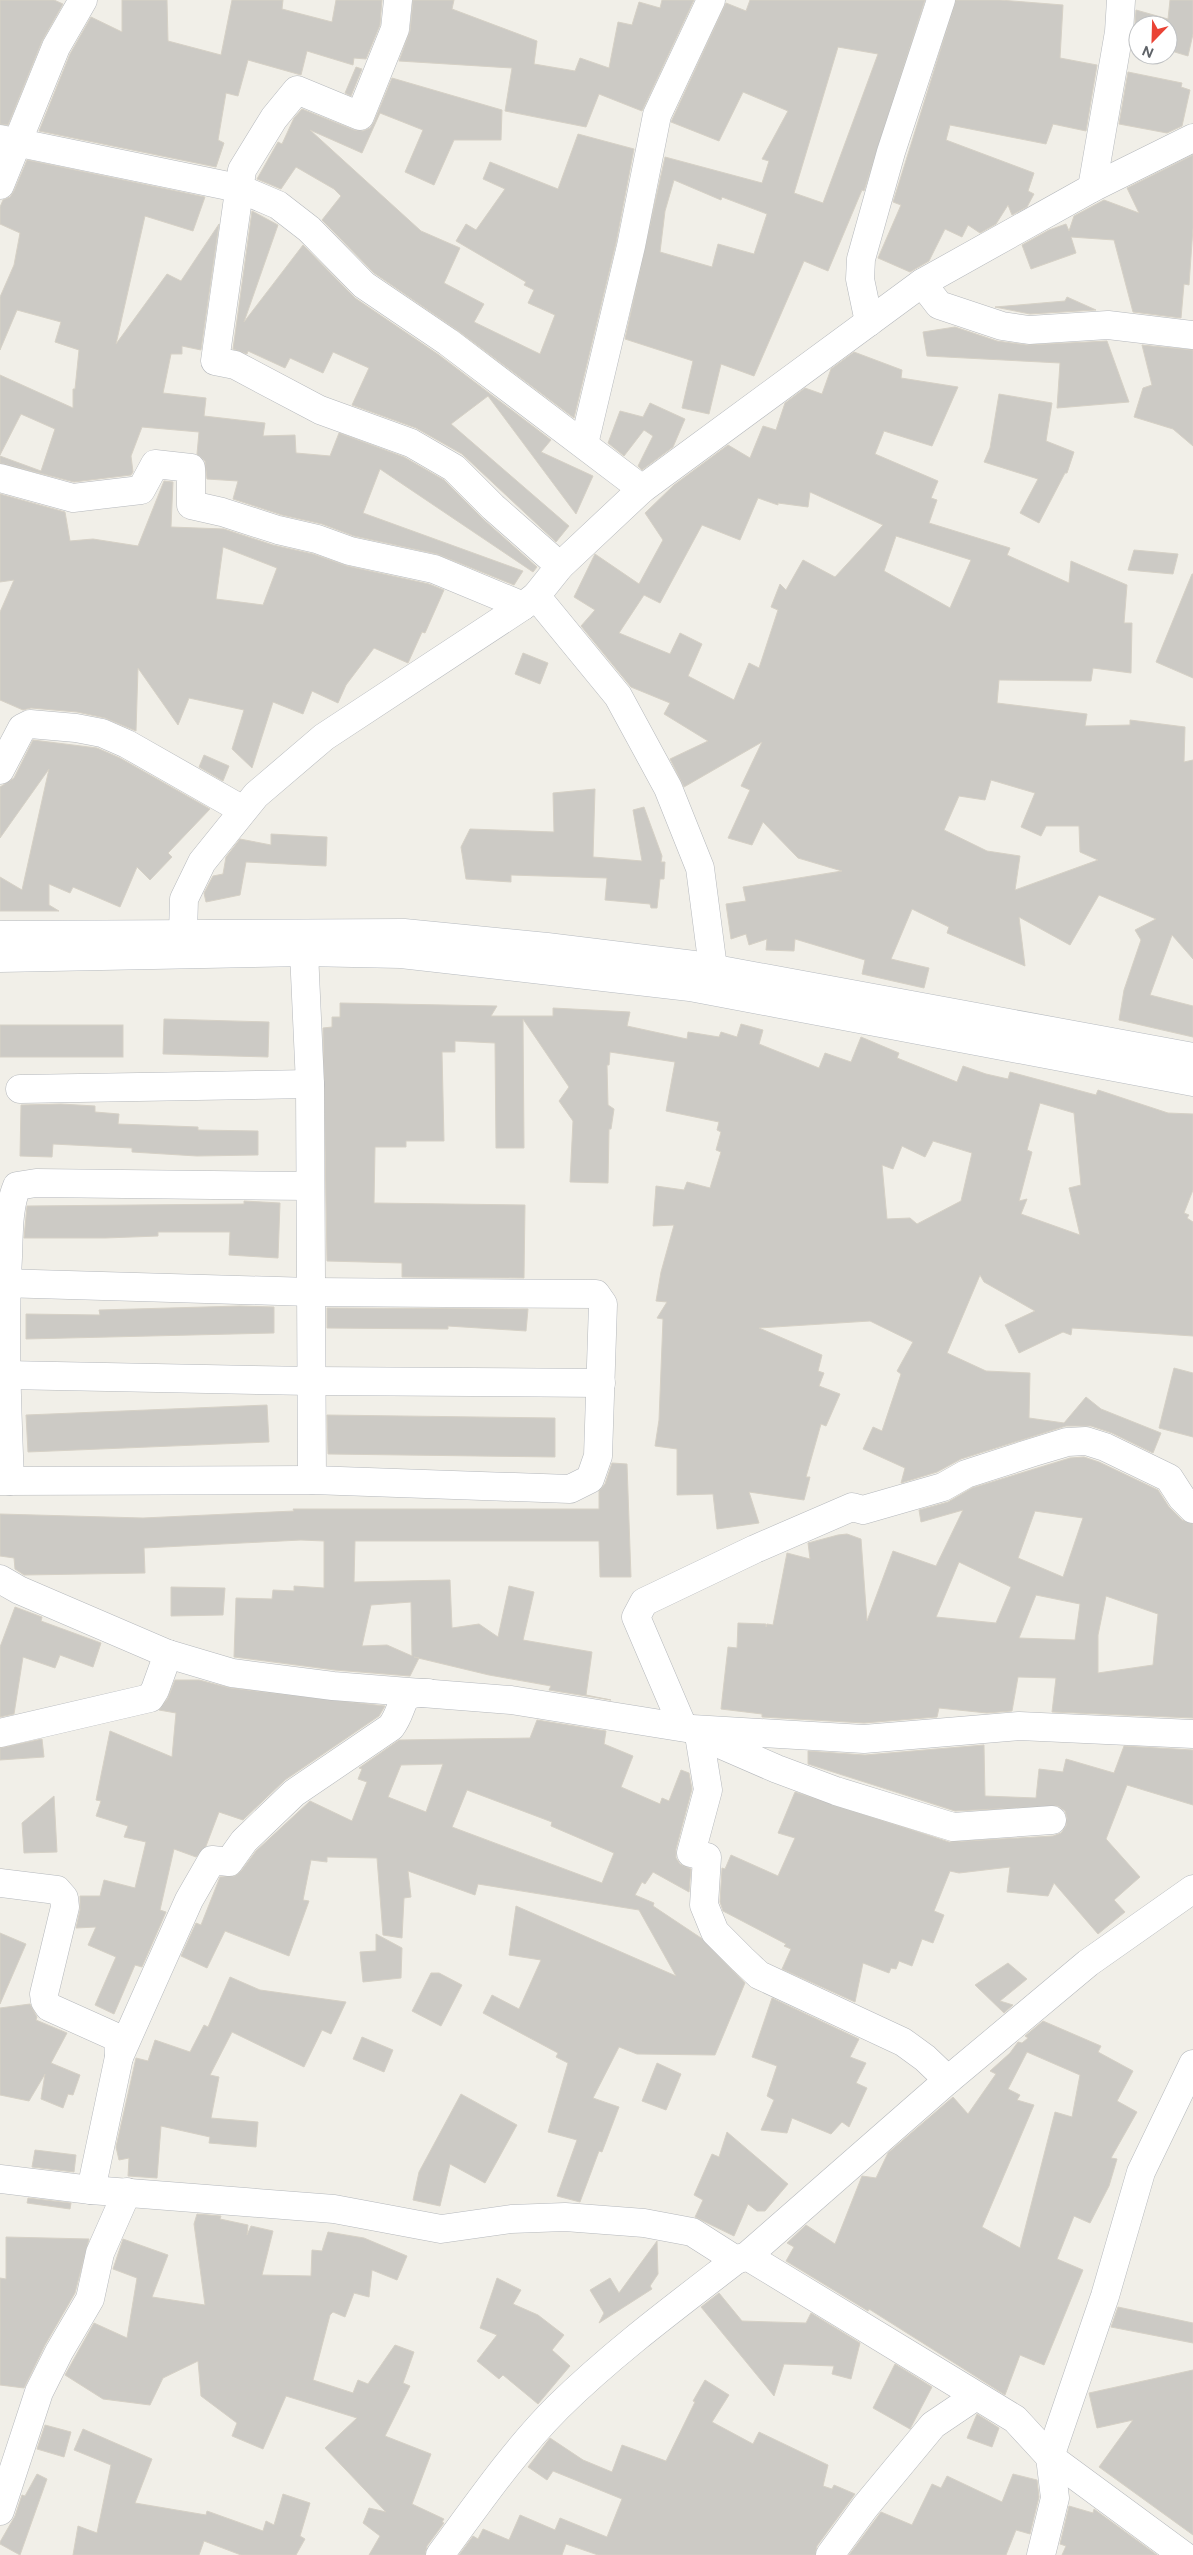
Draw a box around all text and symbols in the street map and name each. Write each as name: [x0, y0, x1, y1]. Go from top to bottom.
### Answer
north arrow: [1128, 15, 1178, 65]
text: N: [1140, 42, 1156, 61]

